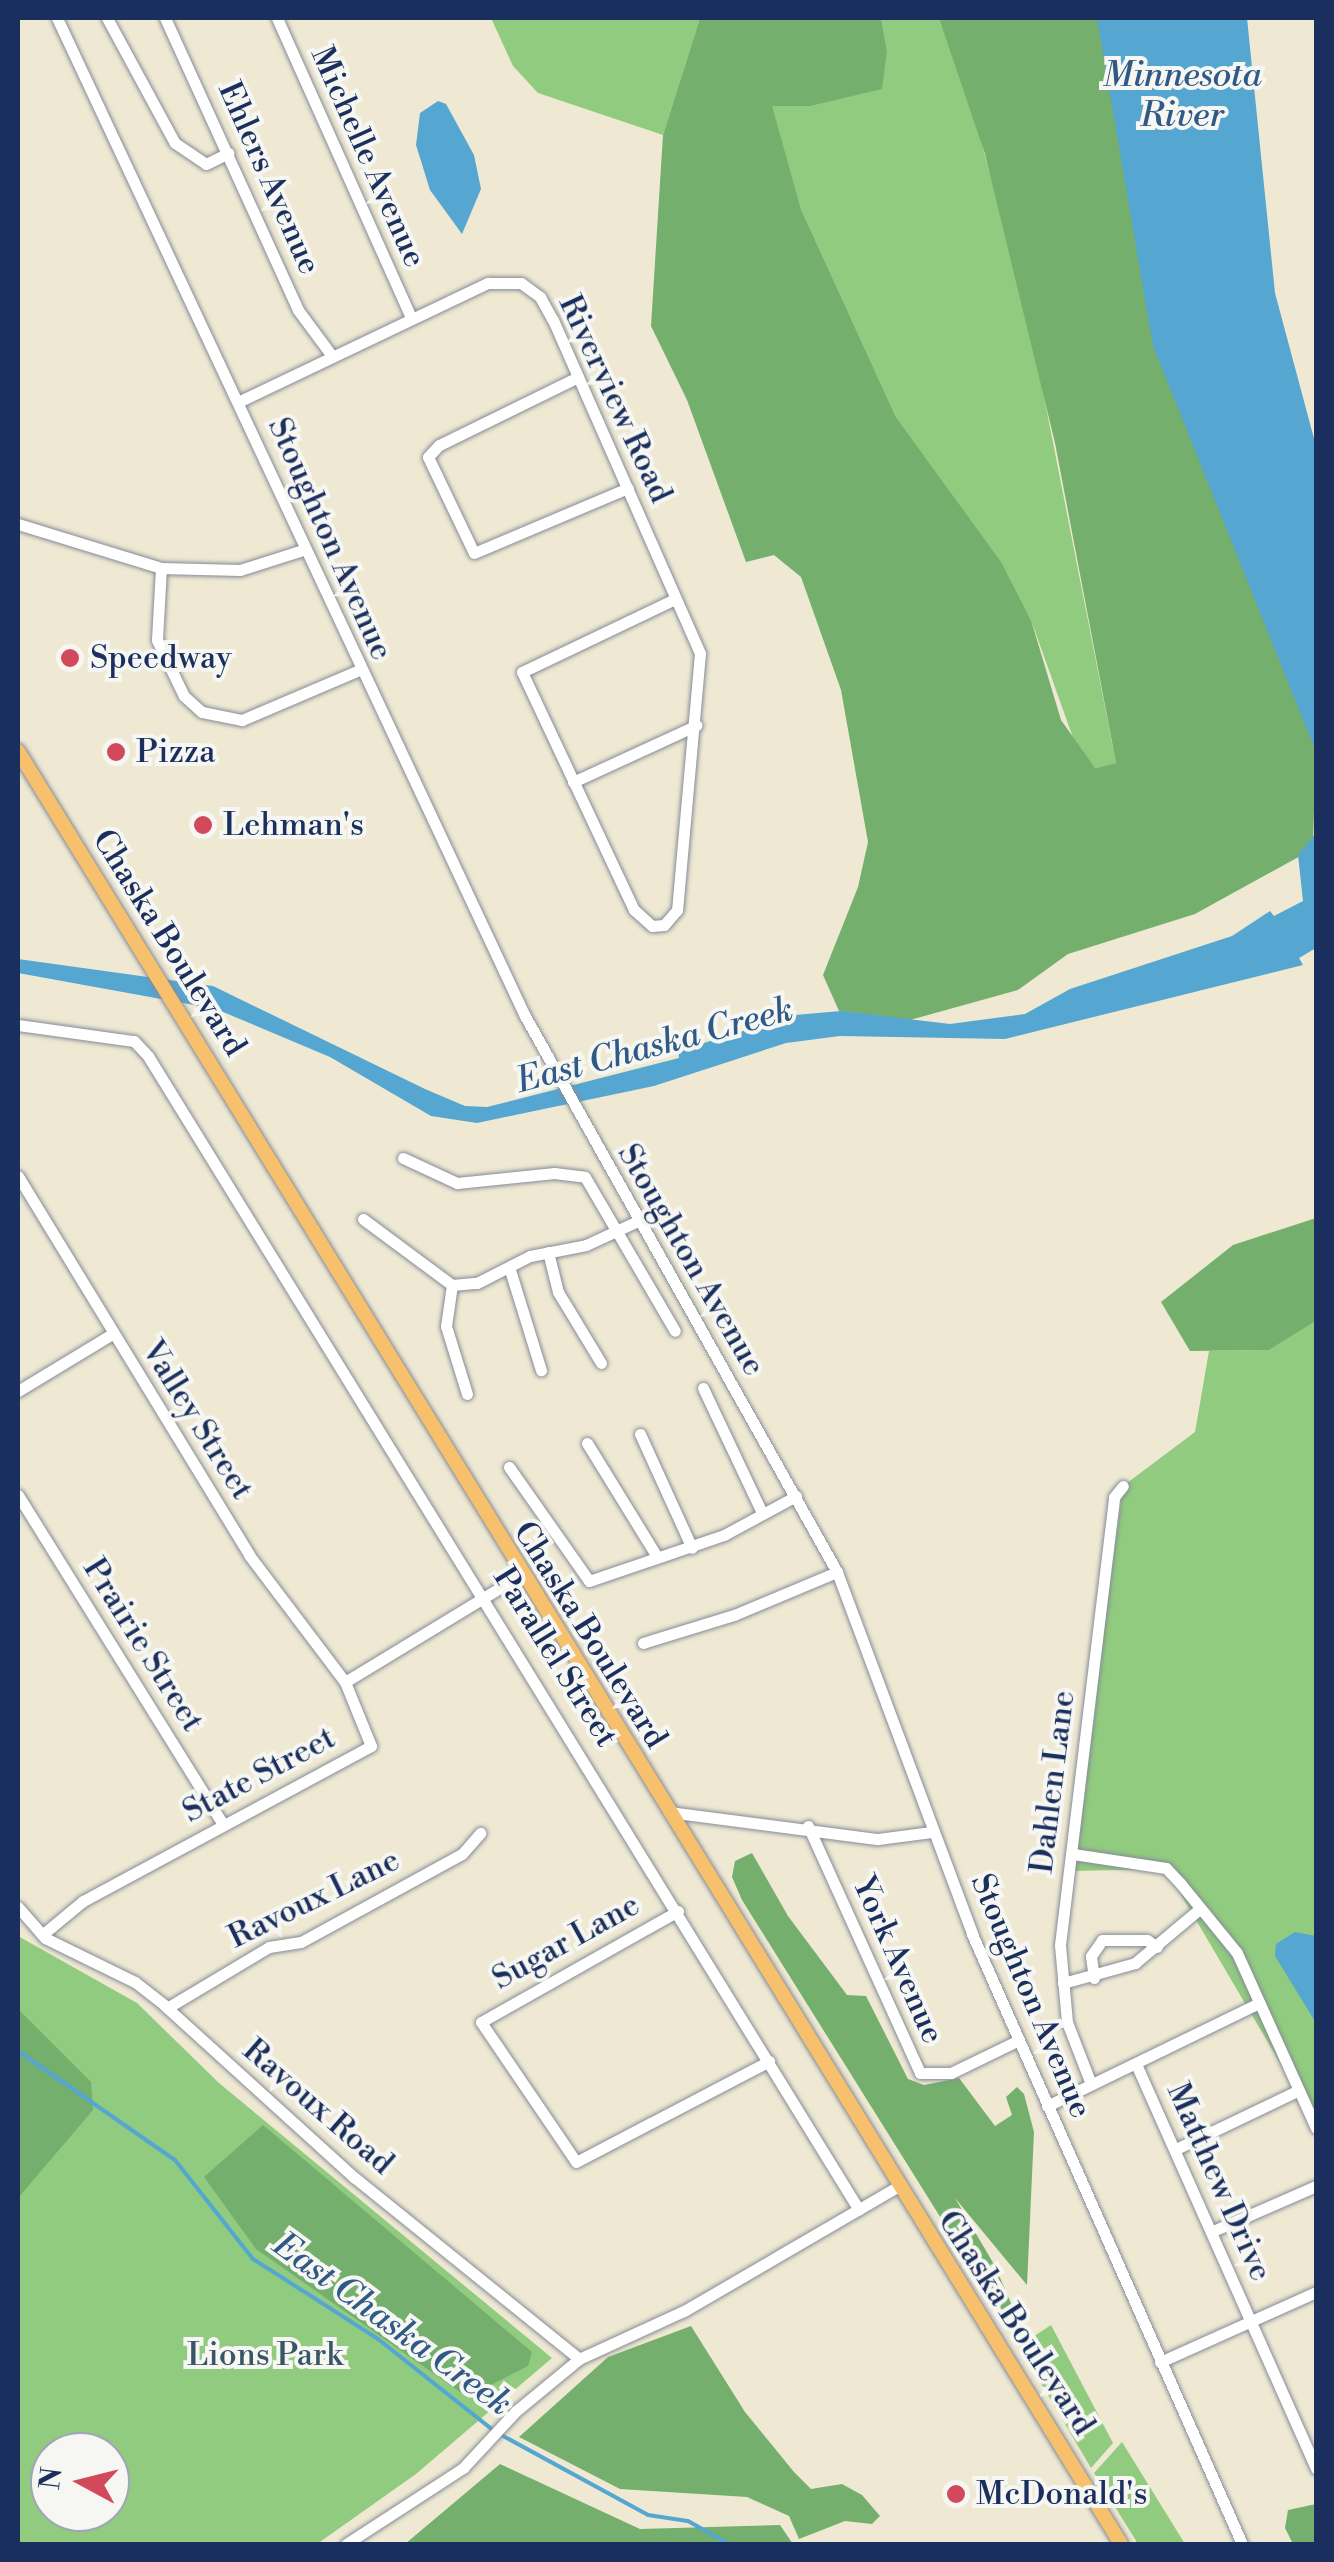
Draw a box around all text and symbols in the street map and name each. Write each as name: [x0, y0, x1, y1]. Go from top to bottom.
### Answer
street label: Michelle Avenue: [302, 41, 434, 273]
water label: Minnesota River: [1102, 55, 1262, 137]
street label: Ehlers Avenue: [209, 76, 329, 280]
street label: Riverview Road: [550, 289, 680, 509]
street label: Stoughton Avenue: [259, 412, 401, 666]
place label: Speedway: [90, 639, 231, 677]
marker: Speedway: [59, 647, 81, 669]
place label: Pizza: [136, 733, 215, 771]
marker: Pizza: [105, 741, 127, 763]
place label: Lehman's: [223, 806, 364, 844]
marker: Lehman's: [192, 814, 214, 836]
street label: Chaska Boulevard: [84, 823, 254, 1063]
water label: East Chaska Creek: [512, 989, 798, 1103]
street label: Stoughton Avenue: [609, 1137, 773, 1383]
street label: Valley Street: [133, 1333, 261, 1507]
street label: Chaska Boulevard: [505, 1515, 675, 1755]
street label: Prairie Street: [75, 1551, 211, 1739]
street label: Parallel Street: [485, 1560, 625, 1754]
street label: Dahlen Lane: [1023, 1688, 1083, 1876]
street label: State Street: [176, 1719, 342, 1831]
street label: Ravoux Lane: [222, 1841, 406, 1957]
street label: Stoughton Avenue: [962, 1868, 1100, 2124]
street label: York Avenue: [844, 1871, 952, 2049]
street label: Sugar Lane: [486, 1886, 646, 1998]
street label: Ravoux Road: [235, 2031, 401, 2183]
street label: Matthew Drive: [1158, 2077, 1280, 2287]
street label: Chaska Boulevard: [929, 2204, 1103, 2442]
water label: East Chaska Creek: [265, 2224, 519, 2426]
park label: Lions Park: [187, 2336, 343, 2374]
north arrow: [30, 2432, 130, 2532]
text: N: [33, 2465, 70, 2492]
place label: McDonald's: [976, 2475, 1147, 2513]
marker: McDonald's: [945, 2483, 967, 2505]

